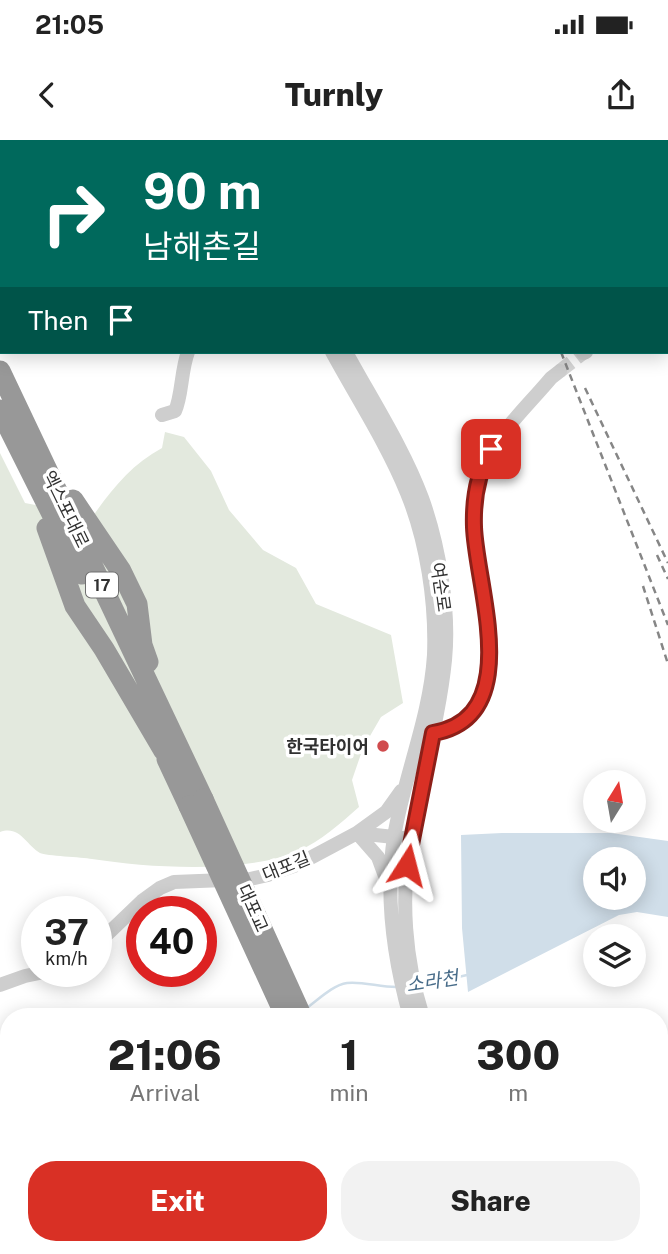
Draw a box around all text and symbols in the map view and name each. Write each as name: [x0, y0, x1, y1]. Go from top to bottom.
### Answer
text: 21:05: [35, 9, 104, 40]
icon: back: [28, 76, 66, 114]
text: Turnly: [285, 76, 383, 113]
icon: share: [602, 76, 640, 114]
text: 90 m: [143, 162, 262, 220]
icon: right: [28, 168, 119, 259]
text: 남해촌길: [143, 228, 261, 265]
icon: arrive: [102, 301, 140, 339]
text: Then: [28, 305, 88, 336]
pin: [461, 419, 521, 479]
icon: arrive: [472, 430, 510, 468]
street label: 엑스포대로: [38, 467, 94, 551]
street label: 여순로: [427, 561, 455, 613]
road number: 17: [86, 572, 118, 598]
place label: 한국타이어: [286, 736, 369, 757]
marker: 한국타이어: [375, 738, 391, 754]
north arrow: [583, 770, 646, 833]
map controls: [583, 770, 646, 987]
position arrow: [370, 828, 444, 902]
street label: 대포길: [259, 847, 313, 885]
button: sound: [583, 847, 646, 910]
street label: 대포교: [233, 881, 273, 935]
speed limit sign: 40: [126, 896, 217, 987]
text: 37: [44, 912, 89, 953]
button: layers: [583, 924, 646, 987]
text: km/h: [45, 948, 88, 969]
water label: 소라천: [404, 966, 461, 996]
text: 21:06: [108, 1030, 222, 1079]
text: 1: [340, 1030, 358, 1079]
text: 300: [476, 1030, 560, 1079]
text: Arrival: [129, 1079, 200, 1106]
text: min: [330, 1079, 369, 1106]
text: m: [508, 1079, 528, 1106]
button: Exit: [28, 1161, 327, 1241]
button: Share: [341, 1161, 640, 1241]

